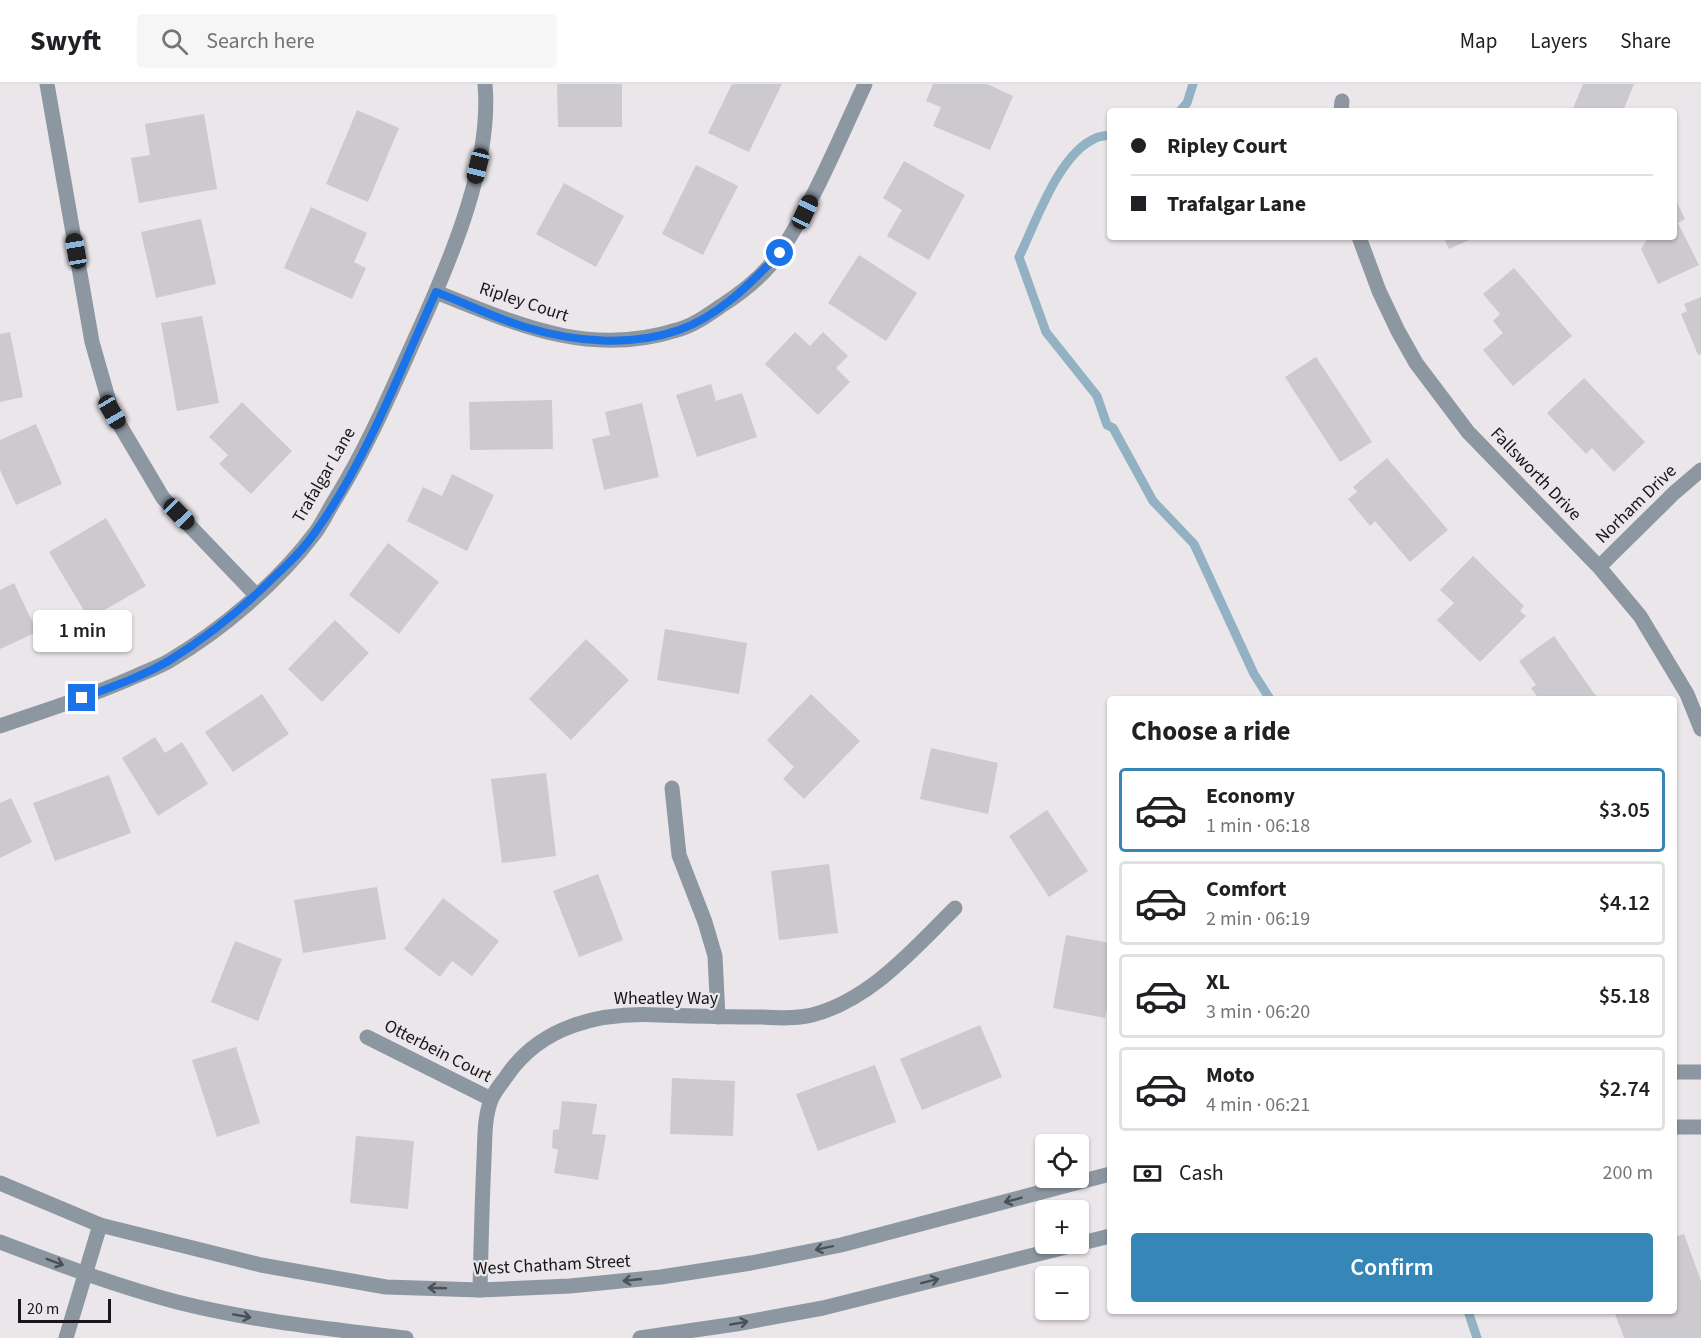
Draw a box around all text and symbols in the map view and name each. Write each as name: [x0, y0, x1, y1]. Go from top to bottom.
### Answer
search box: [137, 14, 557, 68]
text: Swyft: [30, 21, 101, 61]
icon: search: [158, 25, 191, 58]
text: Search here: [206, 25, 315, 57]
text: Map: [1460, 26, 1497, 56]
text: Layers: [1530, 26, 1587, 56]
text: Share: [1620, 26, 1671, 56]
text: Ripley Court: [1167, 130, 1287, 162]
car: [465, 146, 491, 186]
text: Trafalgar Lane: [1167, 188, 1306, 220]
car: [789, 192, 821, 232]
car: [64, 232, 88, 270]
route start: [766, 239, 793, 266]
street label: Ripley Court: [476, 276, 572, 328]
car: [95, 392, 129, 432]
street label: Fallsworth Drive: [1485, 422, 1587, 526]
street label: Trafalgar Lane: [287, 423, 361, 527]
street label: Norham Drive: [1590, 459, 1682, 549]
car: [160, 495, 198, 533]
callout: 1 min: [32, 611, 132, 653]
text: 1 min: [59, 617, 106, 645]
route end: [68, 684, 95, 711]
text: Choose a ride: [1131, 712, 1291, 751]
text: Economy: [1206, 780, 1295, 812]
icon: car: [1134, 783, 1188, 837]
text: $3.05: [1599, 794, 1650, 826]
text: 1 min · 06:18: [1206, 812, 1310, 840]
text: Comfort: [1206, 873, 1287, 905]
icon: car: [1134, 876, 1188, 930]
text: $4.12: [1599, 887, 1650, 919]
text: 2 min · 06:19: [1206, 905, 1310, 933]
text: XL: [1206, 966, 1230, 998]
icon: car: [1134, 969, 1188, 1023]
text: $5.18: [1599, 980, 1650, 1012]
street label: Wheatley Way: [614, 986, 719, 1011]
text: 3 min · 06:20: [1206, 998, 1310, 1026]
street label: Otterbein Court: [380, 1013, 496, 1089]
text: Moto: [1206, 1059, 1255, 1091]
icon: car: [1134, 1062, 1188, 1116]
text: $2.74: [1599, 1073, 1650, 1105]
text: 4 min · 06:21: [1206, 1091, 1310, 1119]
map controls: [1035, 1134, 1089, 1320]
button: locate: [1035, 1134, 1089, 1188]
icon: cash: [1131, 1157, 1164, 1190]
text: Cash: [1179, 1157, 1224, 1189]
text: 200 m: [1603, 1159, 1653, 1187]
one-way arrow: [1004, 1194, 1023, 1206]
button: +: [1035, 1200, 1089, 1254]
button: Confirm: [1131, 1233, 1653, 1302]
one-way arrow: [815, 1243, 834, 1254]
street label: West Chatham Street: [473, 1248, 631, 1282]
one-way arrow: [45, 1257, 64, 1268]
button: −: [1035, 1266, 1089, 1320]
one-way arrow: [622, 1275, 642, 1286]
one-way arrow: [920, 1275, 939, 1287]
one-way arrow: [428, 1283, 448, 1294]
scale bar: [18, 1296, 111, 1324]
text: 20 m: [27, 1298, 59, 1320]
one-way arrow: [232, 1310, 251, 1321]
one-way arrow: [729, 1317, 749, 1328]

